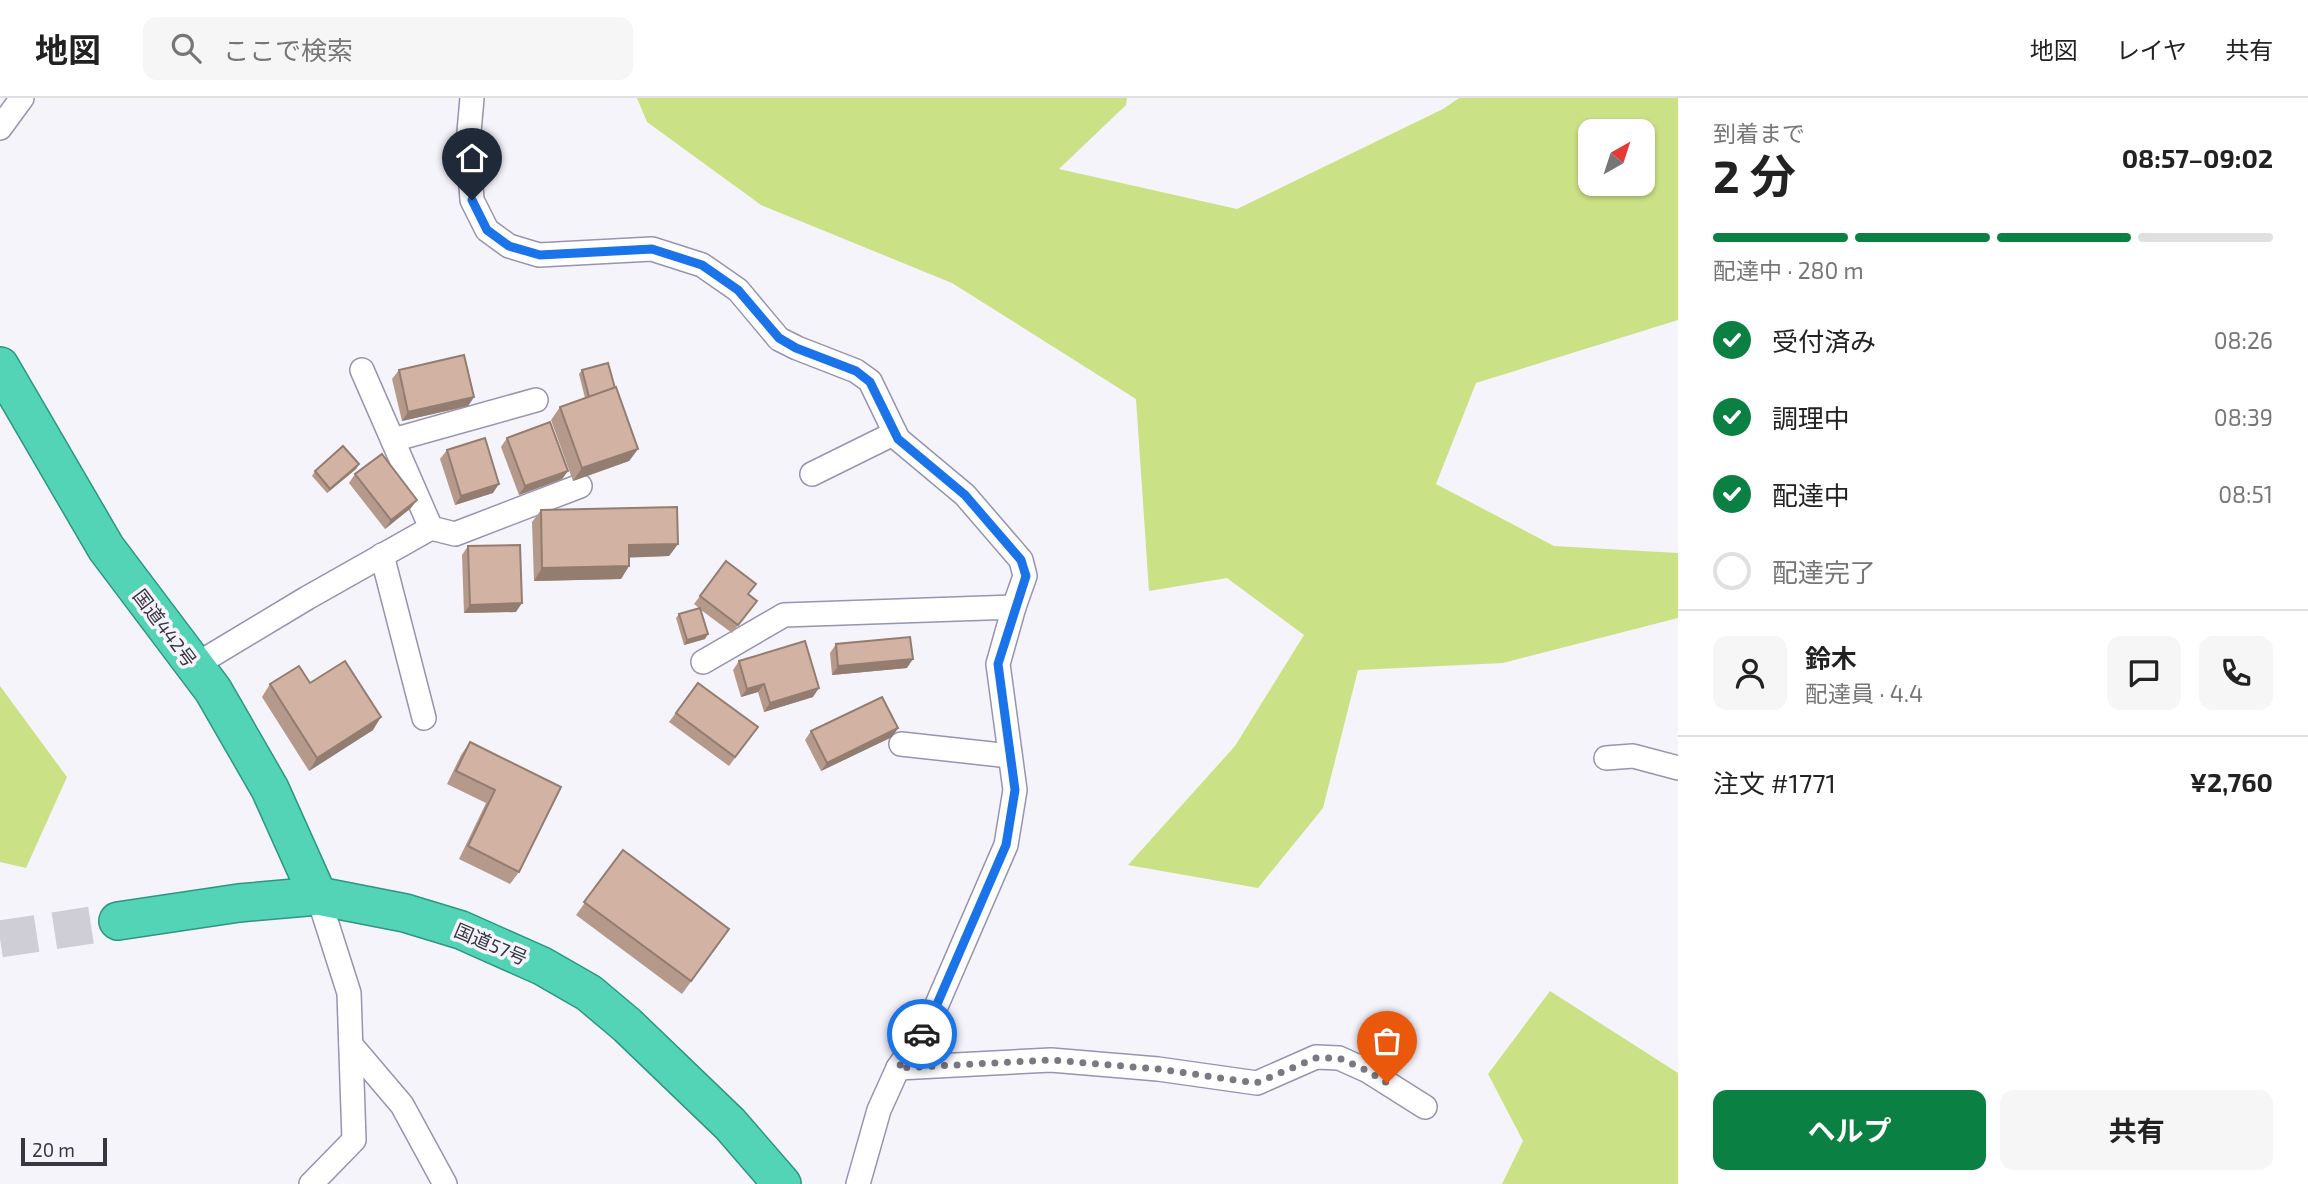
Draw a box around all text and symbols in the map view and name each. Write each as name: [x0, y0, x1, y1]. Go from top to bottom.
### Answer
search box: [143, 17, 633, 80]
text: 地図: [35, 29, 101, 69]
icon: search: [167, 29, 205, 67]
text: ここで検索: [223, 34, 353, 65]
text: 地図: [2030, 35, 2078, 64]
text: レイヤ: [2116, 35, 2187, 64]
text: 共有: [2225, 35, 2273, 64]
north arrow: [1578, 119, 1656, 196]
map controls: [1578, 119, 1655, 196]
text: 到着まで: [1713, 119, 1805, 147]
pin: [442, 128, 502, 200]
icon: home: [453, 139, 491, 177]
text: 08:57–09:02: [2122, 142, 2273, 173]
text: 2 分: [1713, 147, 1796, 202]
text: 配達中 · 280 m: [1713, 256, 1864, 284]
icon: check: [1713, 321, 1751, 359]
text: 受付済み: [1772, 325, 1876, 356]
text: 08:26: [2214, 326, 2273, 354]
icon: check: [1713, 398, 1751, 436]
text: 調理中: [1772, 402, 1850, 433]
text: 08:39: [2214, 403, 2273, 431]
icon: check: [1713, 475, 1751, 513]
text: 配達中: [1772, 479, 1850, 510]
text: 08:51: [2218, 480, 2273, 508]
text: 配達完了: [1772, 556, 1876, 587]
street label: 国道442号: [129, 584, 202, 671]
button: person: [1713, 636, 1787, 710]
button: chat: [2107, 636, 2181, 710]
button: phone: [2199, 636, 2273, 710]
text: 鈴木: [1805, 642, 1857, 673]
text: 配達員 · 4.4: [1805, 679, 1923, 707]
text: ¥2,760: [2190, 766, 2273, 797]
text: 注文 #1771: [1713, 767, 1836, 798]
street label: 国道57号: [451, 918, 531, 969]
courier: [887, 999, 957, 1069]
pin: [1357, 1011, 1417, 1083]
icon: car: [903, 1015, 941, 1053]
icon: bag: [1368, 1022, 1406, 1060]
button: ヘルプ: [1713, 1090, 1986, 1170]
button: 共有: [2000, 1090, 2273, 1170]
scale bar: [21, 1135, 107, 1167]
text: 20 m: [32, 1138, 75, 1161]

